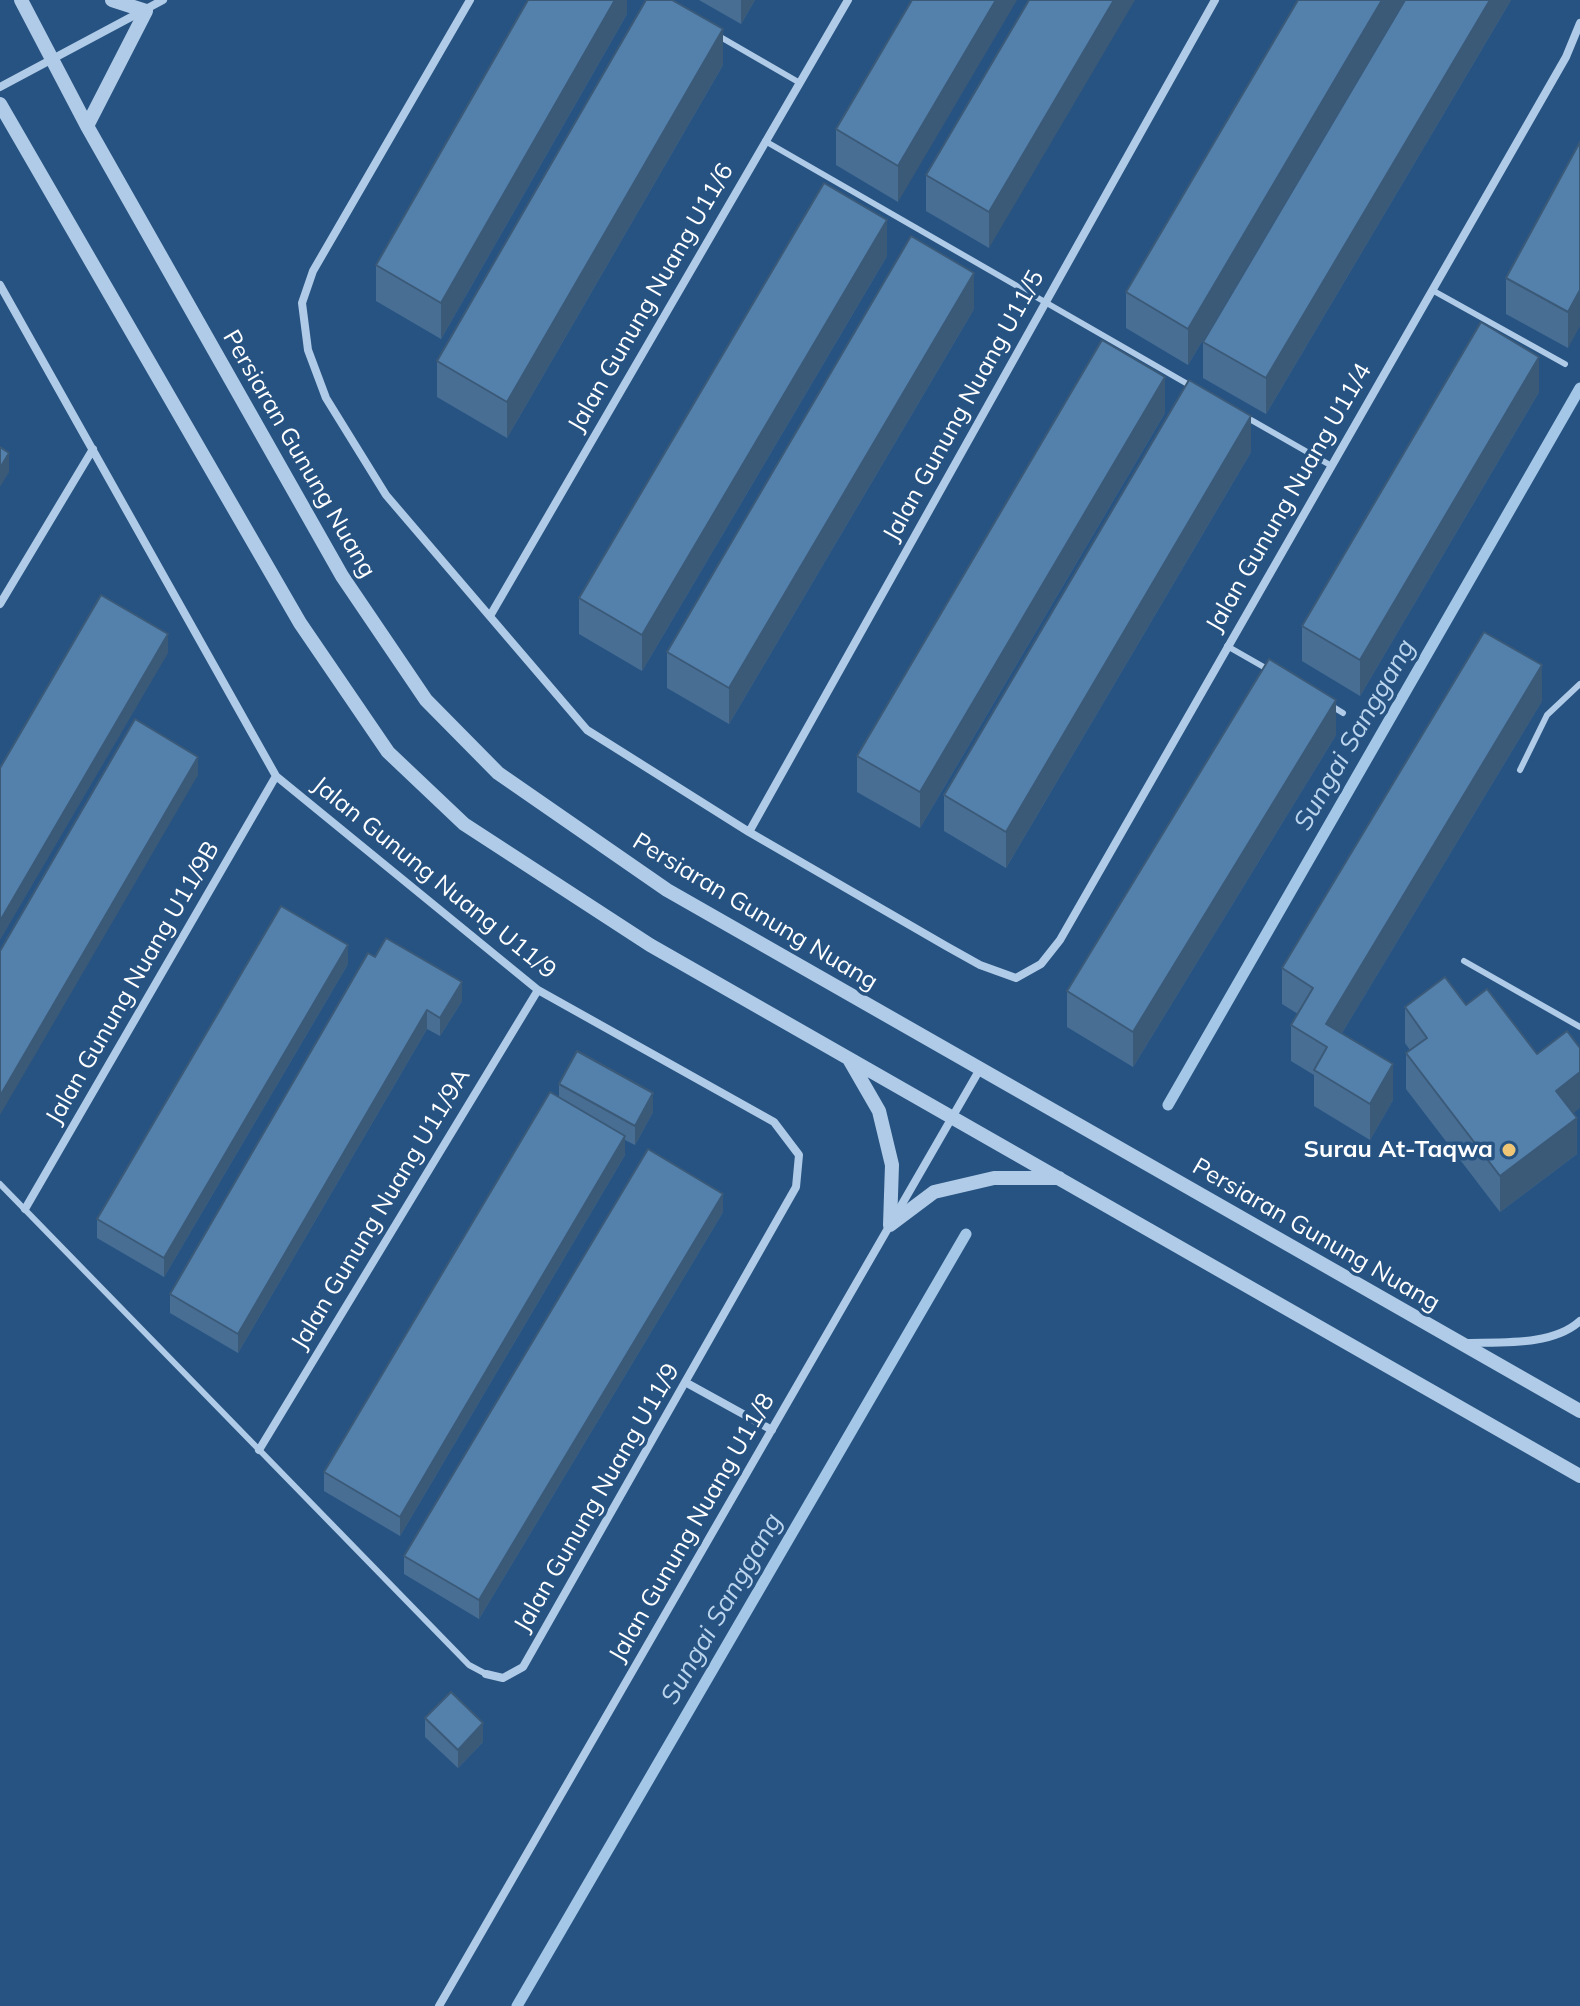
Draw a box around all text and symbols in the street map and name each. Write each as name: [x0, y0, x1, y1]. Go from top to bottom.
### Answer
street label: Jalan Gunung Nuang U11/6: [562, 159, 740, 437]
street label: Jalan Gunung Nuang U11/5: [877, 265, 1051, 547]
street label: Persiaran Gunung Nuang: [216, 325, 382, 583]
street label: Jalan Gunung Nuang U11/4: [1200, 359, 1378, 637]
water label: Sungai Sanggang: [1288, 634, 1422, 836]
street label: Jalan Gunung Nuang U11/9: [306, 771, 562, 985]
street label: Persiaran Gunung Nuang: [627, 827, 883, 997]
street label: Jalan Gunung Nuang U11/9B: [40, 836, 226, 1130]
street label: Jalan Gunung Nuang U11/9A: [285, 1063, 477, 1355]
place label: Surau At-Taqwa: [1304, 1136, 1493, 1164]
marker: Surau At-Taqwa: [1500, 1141, 1518, 1159]
street label: Persiaran Gunung Nuang: [1187, 1152, 1445, 1318]
street label: Jalan Gunung Nuang U11/9: [508, 1359, 686, 1637]
street label: Jalan Gunung Nuang U11/8: [603, 1389, 781, 1667]
water label: Sungai Sanggang: [655, 1508, 789, 1710]

